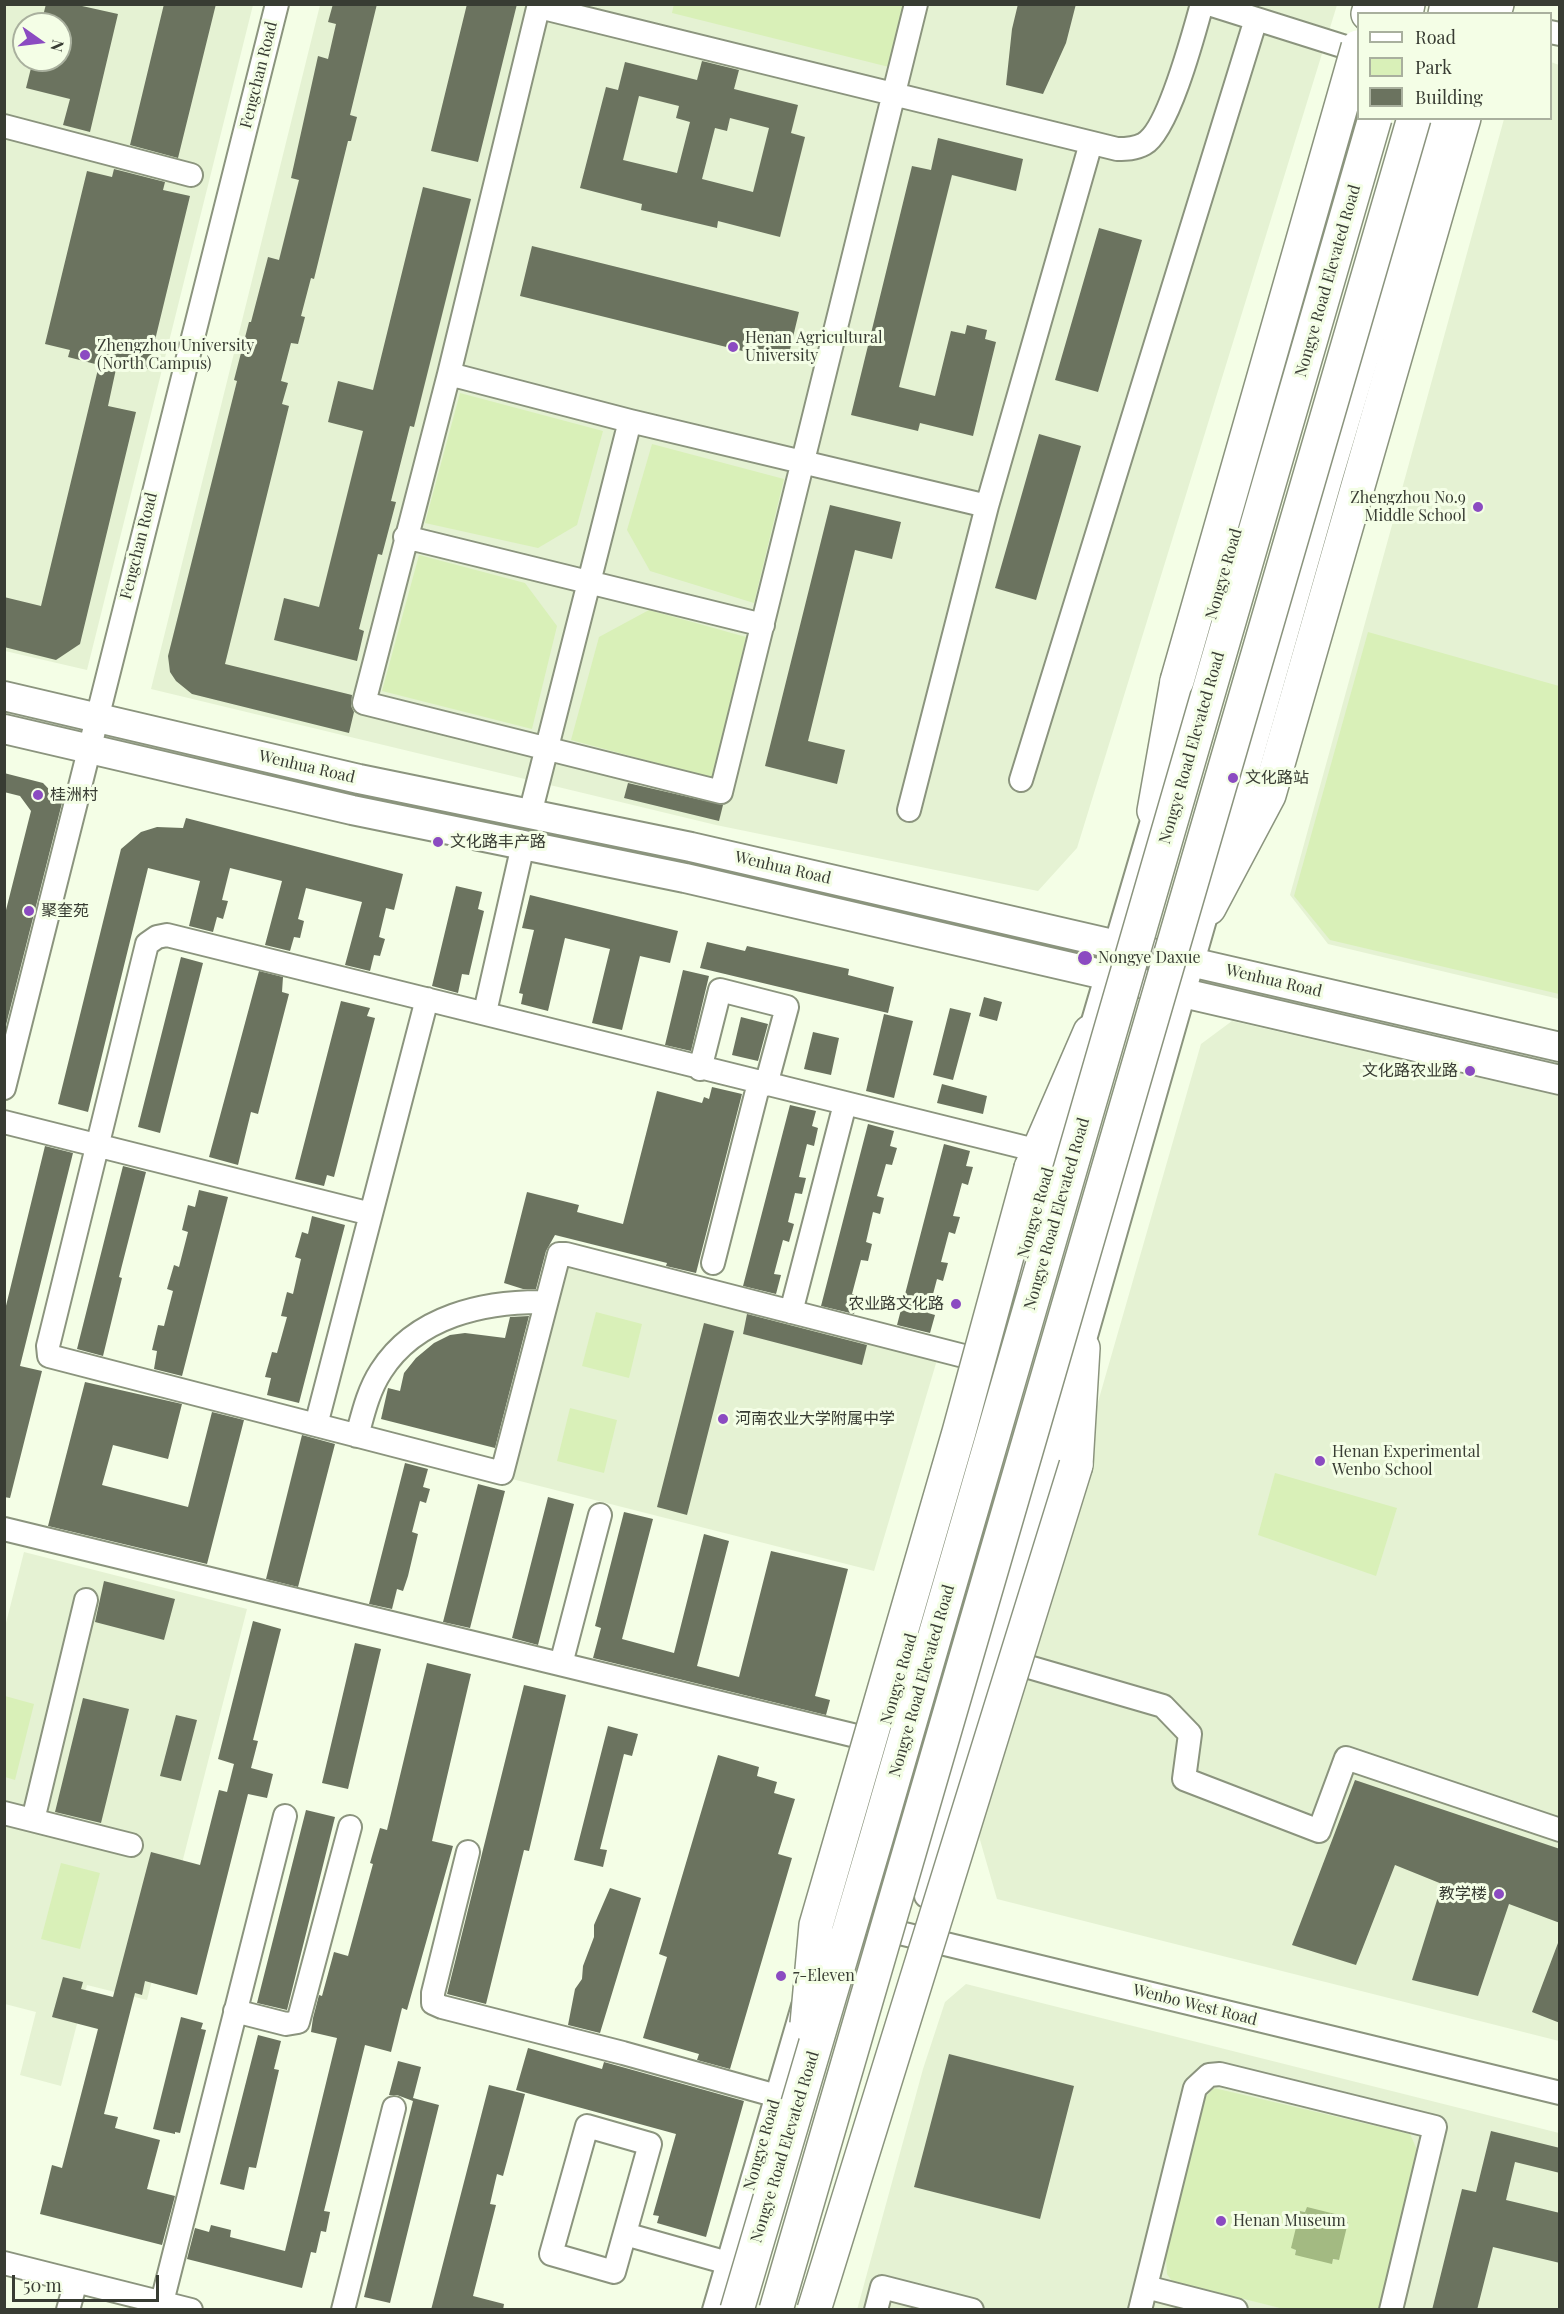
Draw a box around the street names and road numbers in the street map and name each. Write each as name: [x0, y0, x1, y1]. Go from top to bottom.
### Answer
street label: Fengchan Road: [236, 20, 282, 130]
street label: Nongye Road Elevated Road: [1291, 183, 1365, 379]
street label: Fengchan Road: [116, 491, 162, 601]
street label: Nongye Road: [1202, 526, 1246, 622]
street label: Nongye Road Elevated Road: [1155, 650, 1229, 846]
street label: Wenhua Road: [257, 747, 357, 787]
street label: Wenhua Road: [733, 848, 833, 888]
street label: Wenhua Road: [1224, 961, 1324, 1001]
street label: Nongye Road Elevated Road: [1020, 1116, 1094, 1312]
street label: Nongye Road: [1014, 1165, 1058, 1261]
street label: Nongye Road Elevated Road: [885, 1583, 959, 1779]
street label: Nongye Road: [877, 1631, 921, 1727]
street label: Wenbo West Road: [1131, 1980, 1259, 2030]
street label: Nongye Road Elevated Road: [747, 2049, 823, 2245]
street label: Nongye Road: [740, 2097, 784, 2193]

